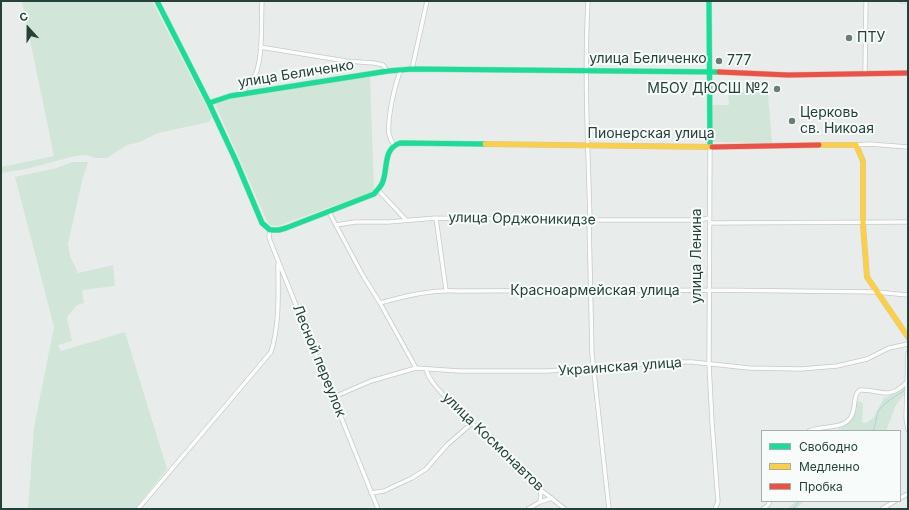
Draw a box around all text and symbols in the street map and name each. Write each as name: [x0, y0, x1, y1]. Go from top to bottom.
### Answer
north arrow: [8, 8, 48, 48]
text: С: [17, 9, 30, 25]
place label: ПТУ: [857, 30, 885, 46]
marker: ПТУ: [844, 33, 854, 43]
street label: улица Беличенко: [589, 51, 707, 67]
place label: 777: [727, 53, 751, 69]
marker: 777: [714, 56, 724, 66]
street label: улица Беличенко: [237, 57, 355, 91]
place label: МБОУ ДЮСШ №2: [647, 81, 769, 97]
marker: МБОУ ДЮСШ №2: [772, 84, 782, 94]
place label: Церковь св. Никоая: [800, 105, 874, 138]
marker: Церковь св. Никоая: [787, 116, 797, 126]
street label: Пионерская улица: [587, 126, 715, 142]
street label: улица Ленина: [689, 208, 705, 304]
street label: улица Орджоникидзе: [448, 209, 596, 229]
street label: Красноармейская улица: [510, 283, 680, 299]
street label: Лесной переулок: [289, 302, 349, 420]
street label: Украинская улица: [558, 354, 682, 380]
street label: улица Космонавтов: [439, 389, 547, 495]
legend: [761, 430, 901, 502]
text: Свободно: [799, 439, 858, 454]
text: Медленно: [799, 459, 860, 474]
text: Пробка: [799, 479, 843, 494]

